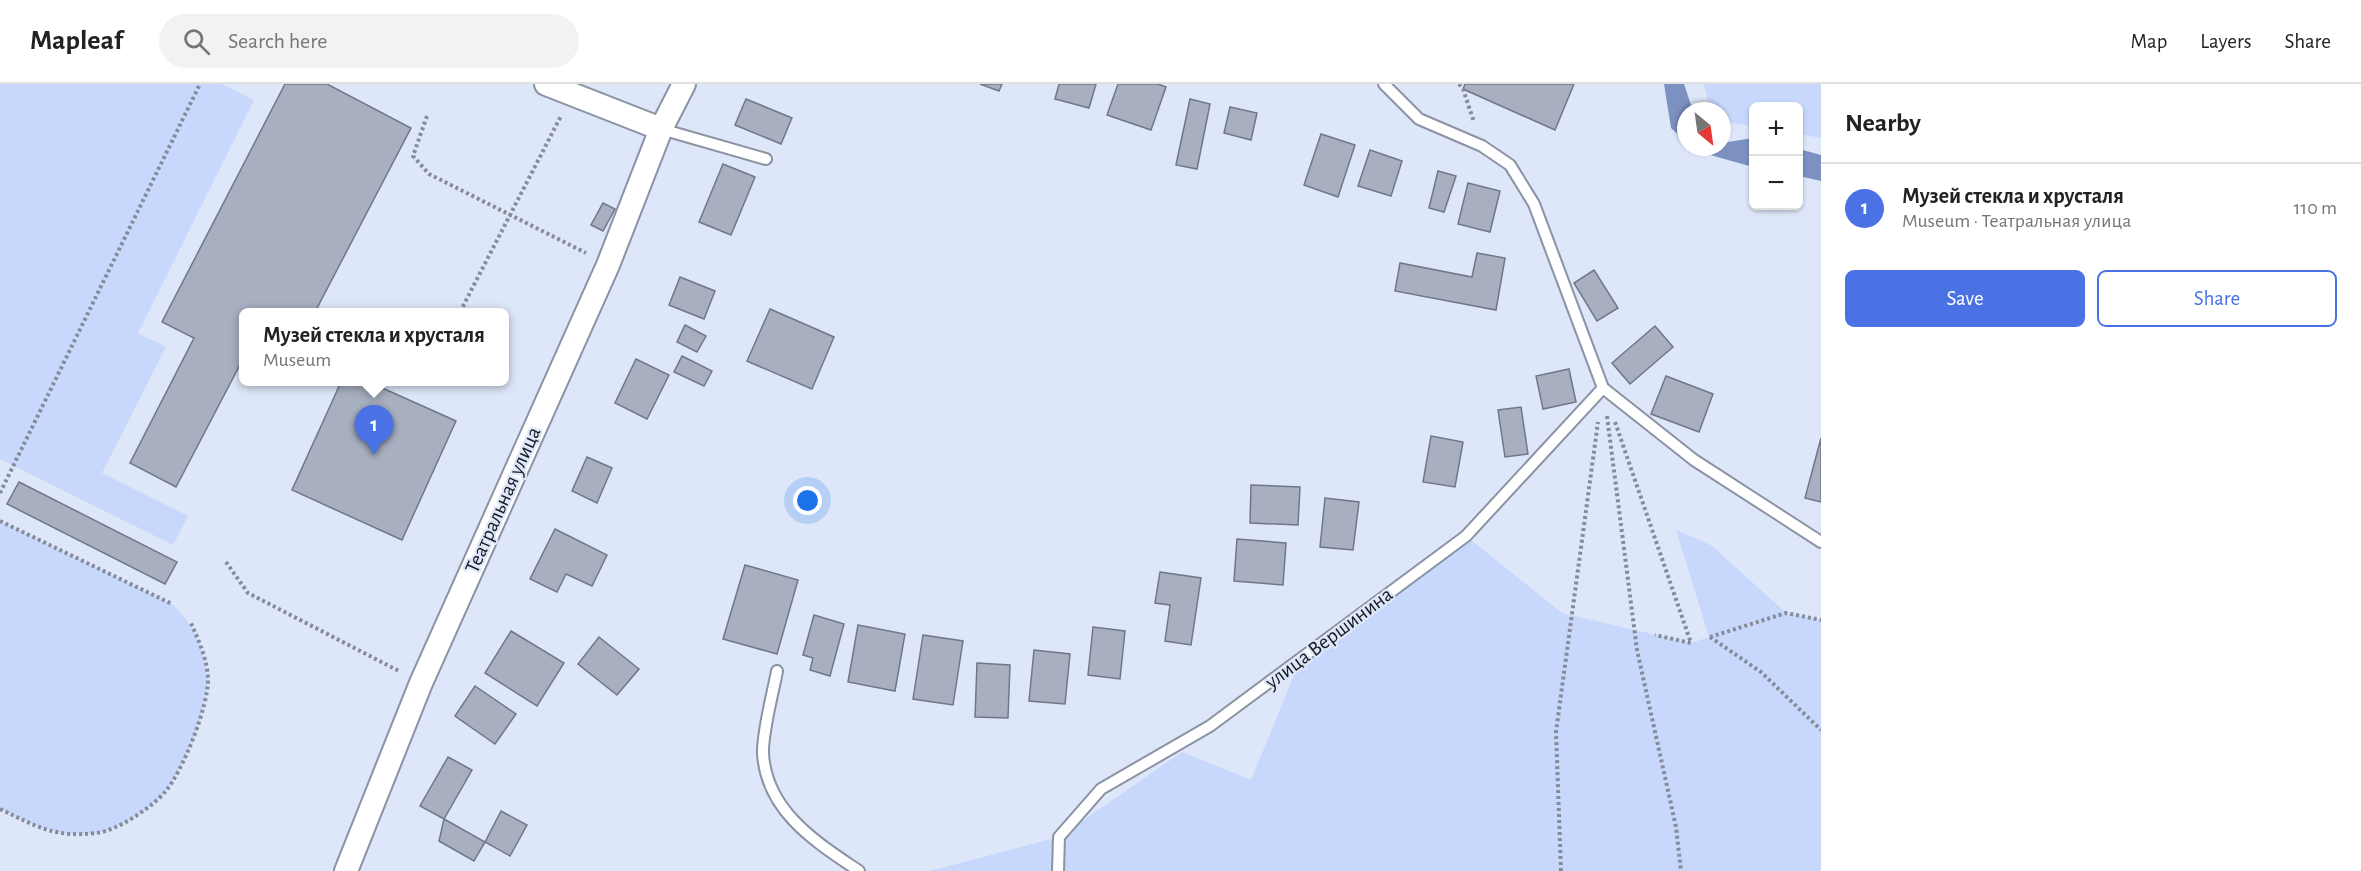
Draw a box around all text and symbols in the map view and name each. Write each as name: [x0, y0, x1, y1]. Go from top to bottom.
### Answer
search box: [159, 14, 579, 68]
icon: search: [180, 25, 213, 58]
text: Mapleaf: [30, 27, 123, 55]
text: Search here: [228, 30, 327, 52]
text: Map: [2131, 31, 2167, 52]
text: Layers: [2200, 31, 2251, 52]
text: Share: [2284, 31, 2331, 52]
north arrow: [1677, 102, 1731, 156]
map controls: [1749, 102, 1803, 210]
button: +: [1749, 102, 1803, 156]
text: Nearby: [1845, 110, 1921, 136]
button: −: [1749, 156, 1803, 210]
text: Музей стекла и хрусталя: [1902, 185, 2124, 207]
text: 1: [1861, 198, 1868, 218]
text: 110 m: [2293, 198, 2337, 218]
text: Museum · Театральная улица: [1902, 211, 2131, 231]
button: Save: [1845, 270, 2085, 327]
button: Share: [2097, 270, 2337, 327]
popup: [239, 308, 509, 386]
text: Музей стекла и хрусталя: [263, 324, 485, 346]
text: Museum: [263, 350, 331, 370]
pin: 1: [354, 406, 394, 455]
street label: Театральная улица: [461, 423, 545, 576]
your location: [793, 486, 822, 515]
street label: улица Вершинина: [1261, 583, 1397, 693]

